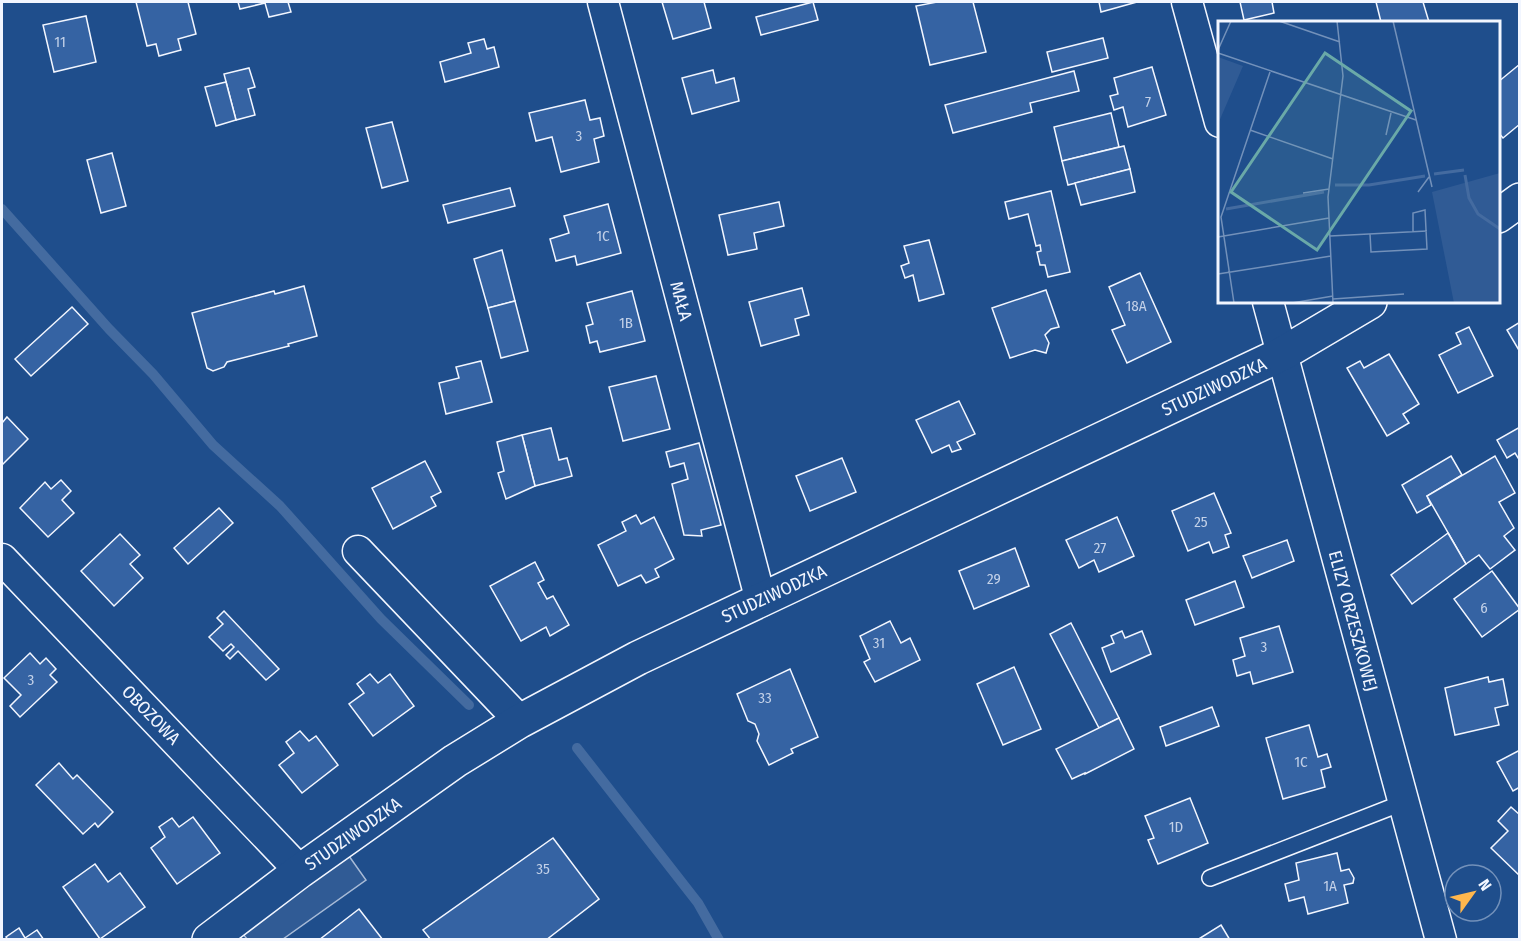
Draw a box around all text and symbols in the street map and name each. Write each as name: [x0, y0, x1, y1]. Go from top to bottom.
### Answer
inset map: [1218, 21, 1500, 303]
house number: 11: [54, 33, 66, 51]
house number: 7: [1145, 93, 1151, 111]
house number: 3: [576, 127, 583, 145]
house number: 1C: [596, 227, 610, 245]
street label: MAŁA: [665, 279, 697, 324]
house number: 18A: [1125, 297, 1147, 315]
house number: 1B: [619, 314, 633, 332]
street label: STUDZIWODZKA: [1158, 353, 1270, 421]
house number: 25: [1194, 513, 1208, 531]
house number: 27: [1094, 539, 1106, 557]
street label: ELIZY ORZESZKOWEJ: [1324, 548, 1382, 694]
street label: STUDZIWODZKA: [718, 560, 830, 628]
house number: 29: [987, 570, 1001, 588]
house number: 6: [1480, 599, 1488, 617]
house number: 31: [873, 634, 885, 652]
house number: 3: [1261, 638, 1268, 656]
house number: 3: [28, 671, 35, 689]
street label: OBOZOWA: [117, 681, 185, 750]
house number: 33: [758, 689, 772, 707]
house number: 1C: [1294, 753, 1308, 771]
street label: STUDZIWODZKA: [300, 792, 406, 875]
house number: 1D: [1169, 818, 1183, 836]
house number: 35: [536, 860, 550, 878]
north arrow: [1443, 863, 1503, 923]
text: N: [1474, 876, 1496, 894]
house number: 1A: [1323, 877, 1337, 895]

